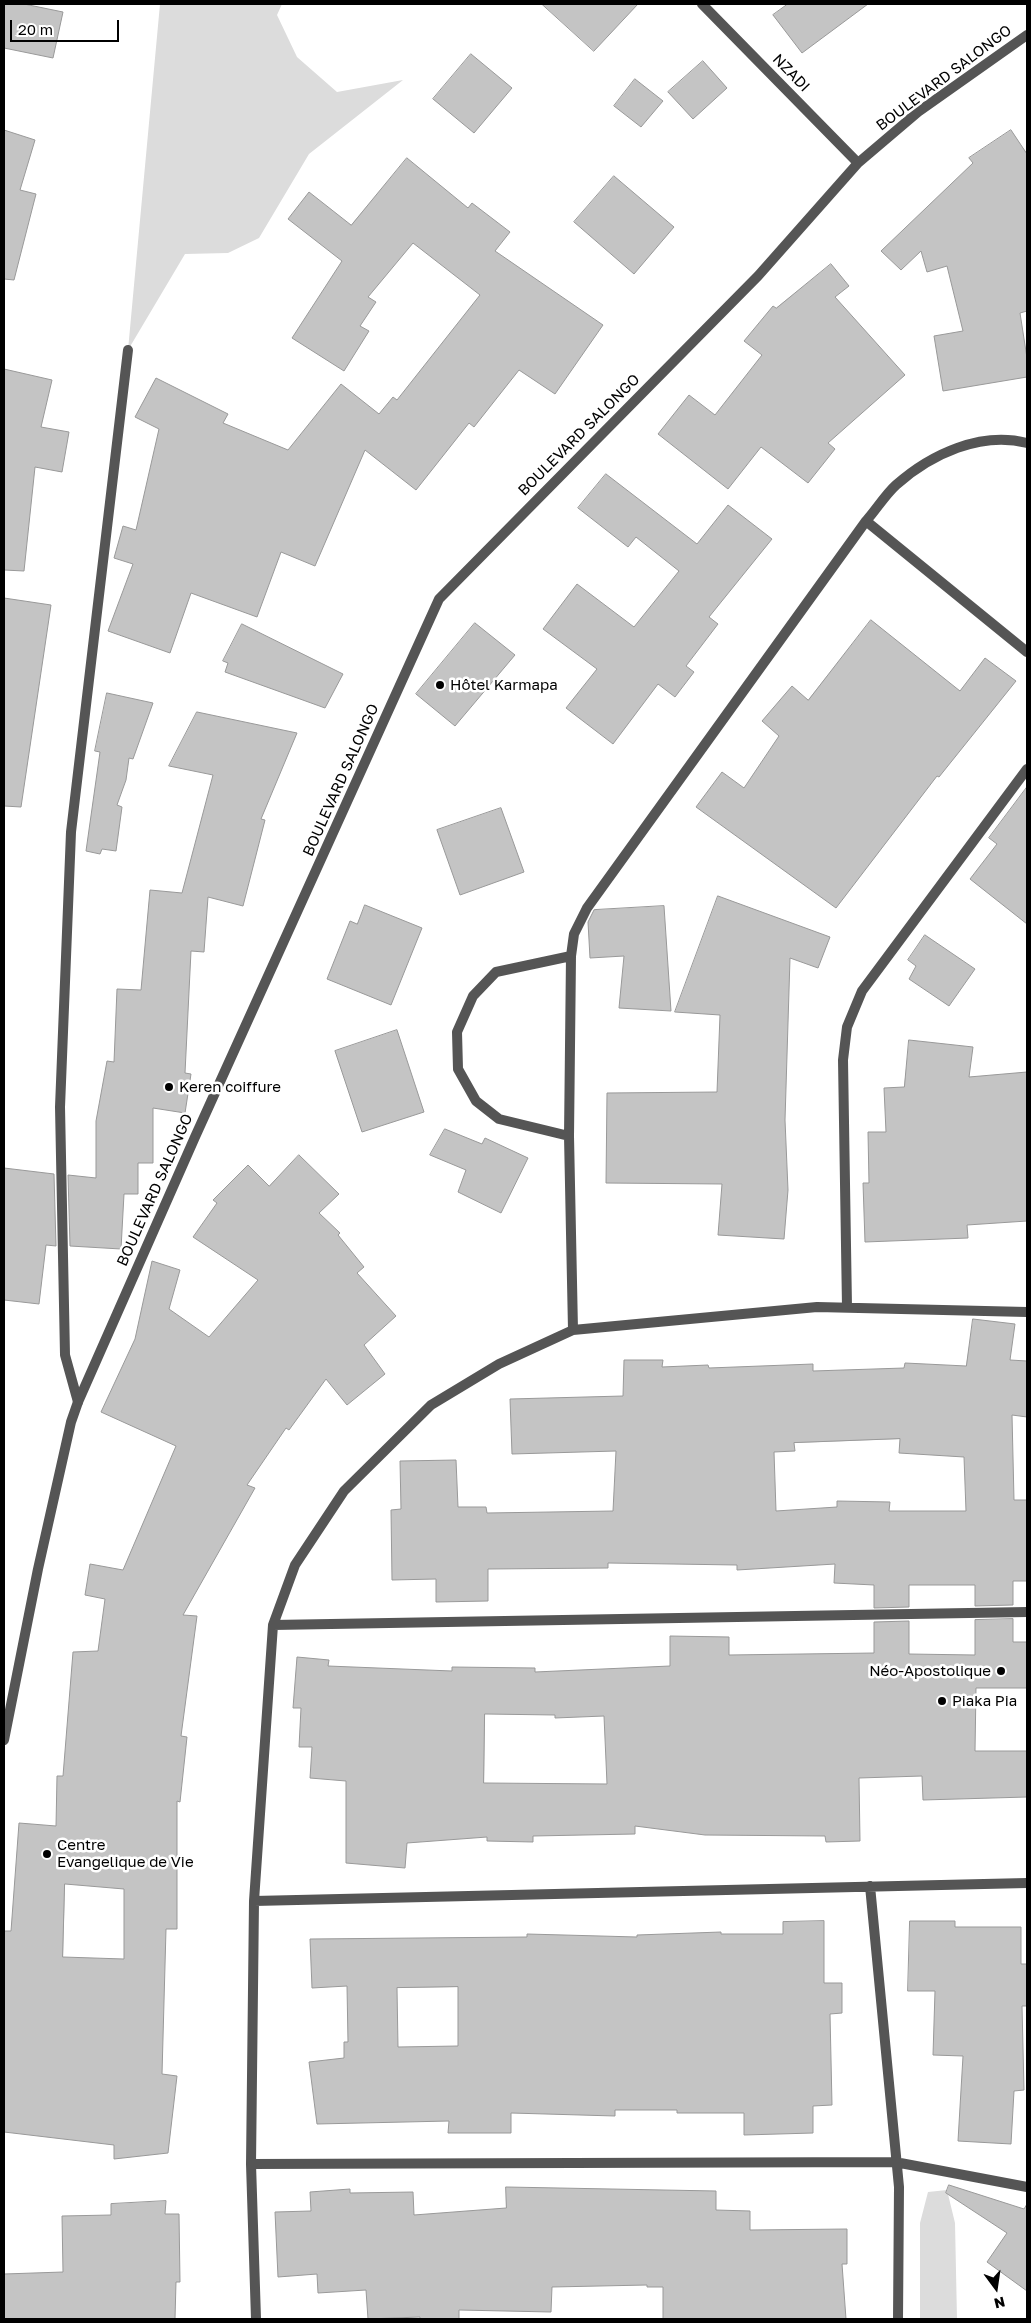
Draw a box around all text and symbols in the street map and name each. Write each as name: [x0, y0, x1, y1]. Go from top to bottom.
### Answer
scale bar: [12, 10, 121, 42]
text: 20 m: [18, 20, 53, 38]
street label: BOULEVARD SALONGO: [873, 21, 1015, 135]
street label: NZADI: [769, 50, 813, 96]
street label: BOULEVARD SALONGO: [514, 370, 644, 500]
place label: Hôtel Karmapa: [450, 676, 558, 694]
marker: Hôtel Karmapa: [434, 679, 446, 691]
street label: BOULEVARD SALONGO: [299, 701, 383, 859]
place label: Keren coiffure: [179, 1078, 281, 1096]
marker: Keren coiffure: [163, 1081, 175, 1093]
street label: BOULEVARD SALONGO: [113, 1111, 197, 1269]
place label: Néo-Apostolique: [869, 1662, 991, 1680]
marker: Néo-Apostolique: [995, 1665, 1007, 1677]
place label: Piaka Pia: [952, 1692, 1017, 1710]
marker: Piaka Pia: [936, 1695, 948, 1707]
place label: Centre Evangelique de Vie: [57, 1836, 194, 1871]
marker: Centre Evangelique de Vie: [41, 1848, 53, 1860]
north arrow: [971, 2263, 1021, 2313]
text: N: [993, 2294, 1007, 2313]

